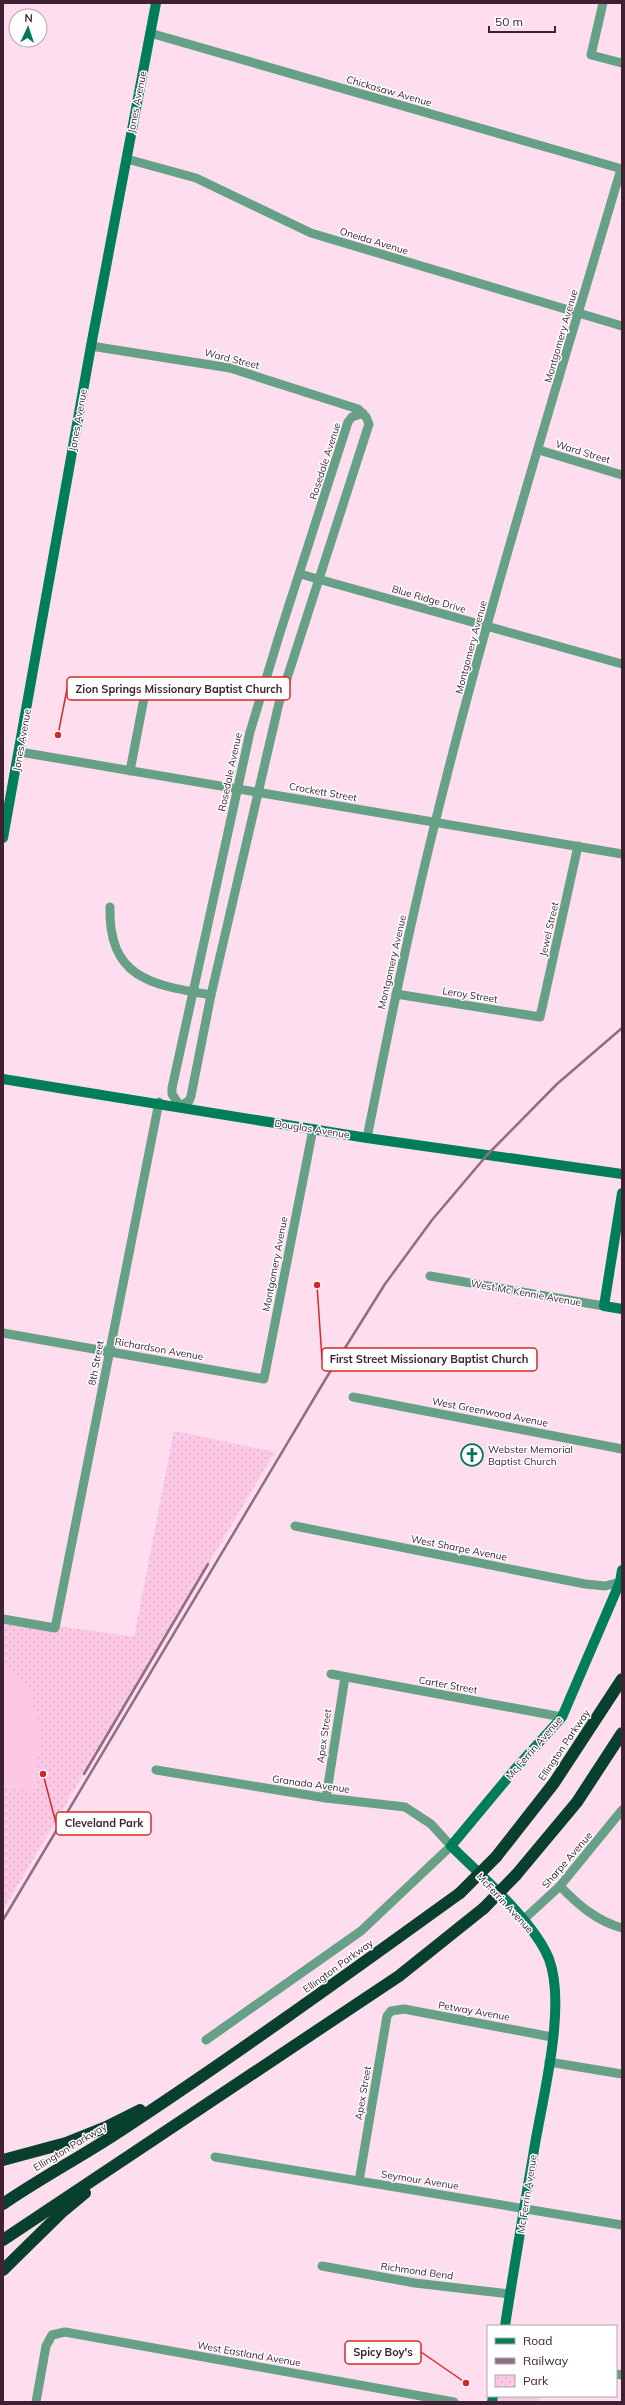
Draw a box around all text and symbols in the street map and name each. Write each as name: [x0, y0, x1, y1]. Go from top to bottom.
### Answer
north arrow: [8, 8, 48, 48]
scale bar: [489, 8, 555, 34]
text: N: [24, 11, 33, 25]
text: 50 m: [495, 14, 523, 29]
street label: Jones Avenue: [125, 70, 149, 134]
street label: Chickasaw Avenue: [345, 73, 433, 109]
street label: Oneida Avenue: [338, 224, 410, 258]
street label: Montgomery Avenue: [541, 288, 581, 384]
street label: Ward Street: [203, 346, 261, 372]
street label: Jones Avenue: [66, 388, 90, 452]
street label: Rosedale Avenue: [306, 421, 344, 501]
street label: Ward Street: [554, 438, 612, 467]
street label: Blue Ridge Drive: [390, 582, 468, 616]
street label: Montgomery Avenue: [452, 599, 490, 695]
callout: Zion Springs Missionary Baptist Church: [67, 677, 290, 700]
text: Zion Springs Missionary Baptist Church: [76, 682, 282, 696]
street label: Jones Avenue: [10, 708, 34, 772]
street label: Rosedale Avenue: [215, 731, 245, 813]
street label: Crockett Street: [288, 780, 358, 804]
street label: Jewel Street: [536, 900, 562, 957]
street label: Montgomery Avenue: [375, 914, 409, 1010]
street label: Leroy Street: [442, 984, 499, 1006]
street label: Douglas Avenue: [274, 1117, 350, 1141]
street label: Montgomery Avenue: [259, 1216, 291, 1312]
street label: West Mc Kennie Avenue: [470, 1277, 582, 1309]
street label: Richardson Avenue: [114, 1335, 204, 1363]
street label: 8th Street: [85, 1339, 107, 1387]
callout: First Street Missionary Baptist Church: [322, 1348, 537, 1371]
text: First Street Missionary Baptist Church: [330, 1352, 528, 1366]
street label: West Greenwood Avenue: [431, 1394, 549, 1430]
church icon: Webster Memorial Baptist Church: [459, 1442, 485, 1468]
place label: Webster Memorial Baptist Church: [488, 1443, 573, 1468]
street label: West Sharpe Avenue: [410, 1532, 508, 1564]
street label: Carter Street: [418, 1673, 479, 1697]
street label: Ellington Parkway: [535, 1706, 593, 1783]
street label: Apex Street: [314, 1708, 334, 1764]
street label: Mc Ferrin Avenue: [503, 1714, 565, 1782]
street label: Granada Avenue: [271, 1772, 351, 1796]
callout: Cleveland Park: [56, 1812, 151, 1835]
text: Cleveland Park: [65, 1816, 144, 1830]
street label: Sharpe Avenue: [539, 1829, 595, 1891]
street label: McFerrin Avenue: [474, 1870, 536, 1936]
street label: Ellington Parkway: [300, 1936, 376, 1996]
street label: Petway Avenue: [437, 1998, 511, 2024]
street label: Apex Street: [352, 2065, 374, 2121]
street label: Ellington Parkway: [31, 2120, 110, 2174]
street label: Mc Ferrin Avenue: [514, 2153, 540, 2235]
street label: Seymour Avenue: [380, 2167, 460, 2193]
street label: Richmond Bend: [380, 2259, 454, 2283]
legend: [487, 2325, 617, 2397]
text: Road: [523, 2333, 552, 2348]
street label: West Eastland Avenue: [196, 2338, 302, 2370]
callout: Spicy Boy's: [345, 2341, 421, 2364]
text: Spicy Boy's: [353, 2345, 413, 2359]
text: Railway: [523, 2353, 569, 2368]
text: Park: [523, 2373, 549, 2388]

